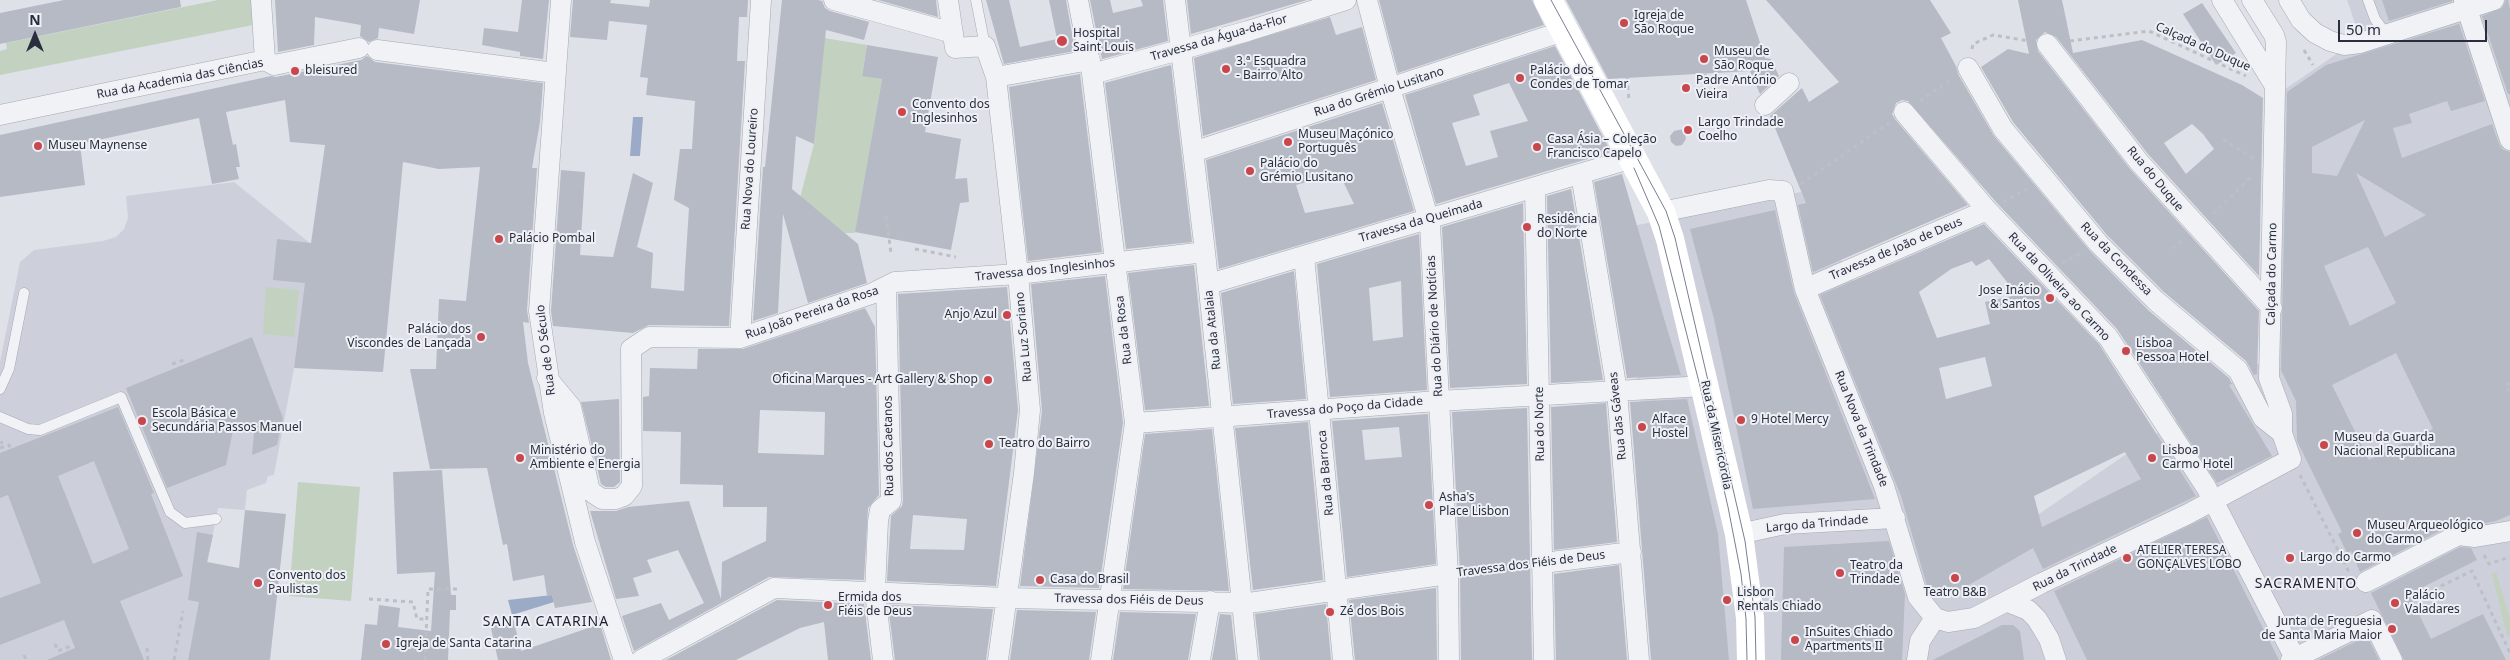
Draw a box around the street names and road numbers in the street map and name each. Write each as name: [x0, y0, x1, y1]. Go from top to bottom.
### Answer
street label: Travessa da Água-da-Flor: [1149, 12, 1289, 64]
street label: Calçada do Duque: [2153, 20, 2253, 74]
street label: Rua da Academia das Ciências: [95, 56, 265, 102]
street label: Rua do Grémio Lusitano: [1312, 64, 1446, 120]
street label: Rua Nova do Loureiro: [739, 108, 761, 230]
street label: Rua do Duque: [2124, 144, 2186, 214]
street label: Travessa da Queimada: [1358, 196, 1484, 246]
street label: Travessa de João de Deus: [1828, 215, 1964, 283]
street label: Rua da Condessa: [2077, 219, 2155, 299]
street label: Calçada do Carmo: [2264, 223, 2280, 325]
street label: Rua da Oliveira ao Carmo: [2005, 230, 2113, 344]
street label: Travessa dos Inglesinhos: [974, 255, 1116, 285]
street label: Rua do Diário de Notícias: [1424, 255, 1446, 397]
street label: Rua João Pereira da Rosa: [743, 283, 881, 343]
street label: Rua da Atalaia: [1202, 289, 1224, 371]
street label: Rua Luz Soriano: [1013, 291, 1035, 383]
street label: Rua da Rosa: [1113, 295, 1135, 365]
street label: Rua de O Século: [533, 304, 559, 396]
street label: Rua Nova da Trindade: [1831, 369, 1891, 489]
street label: Rua das Gáveas: [1606, 371, 1630, 461]
street label: Rua da Misericórdia: [1697, 379, 1735, 491]
street label: Rua do Norte: [1532, 386, 1548, 462]
street label: Travessa do Poço da Cidade: [1267, 394, 1423, 422]
street label: Rua dos Caetanos: [881, 395, 897, 497]
street label: Rua da Barroca: [1315, 430, 1337, 516]
street label: Largo da Trindade: [1765, 512, 1869, 536]
street label: Rua da Trindade: [2031, 541, 2119, 595]
street label: Travessa dos Fiéis de Deus: [1456, 548, 1606, 580]
street label: Travessa dos Fiéis de Deus: [1054, 591, 1204, 609]

